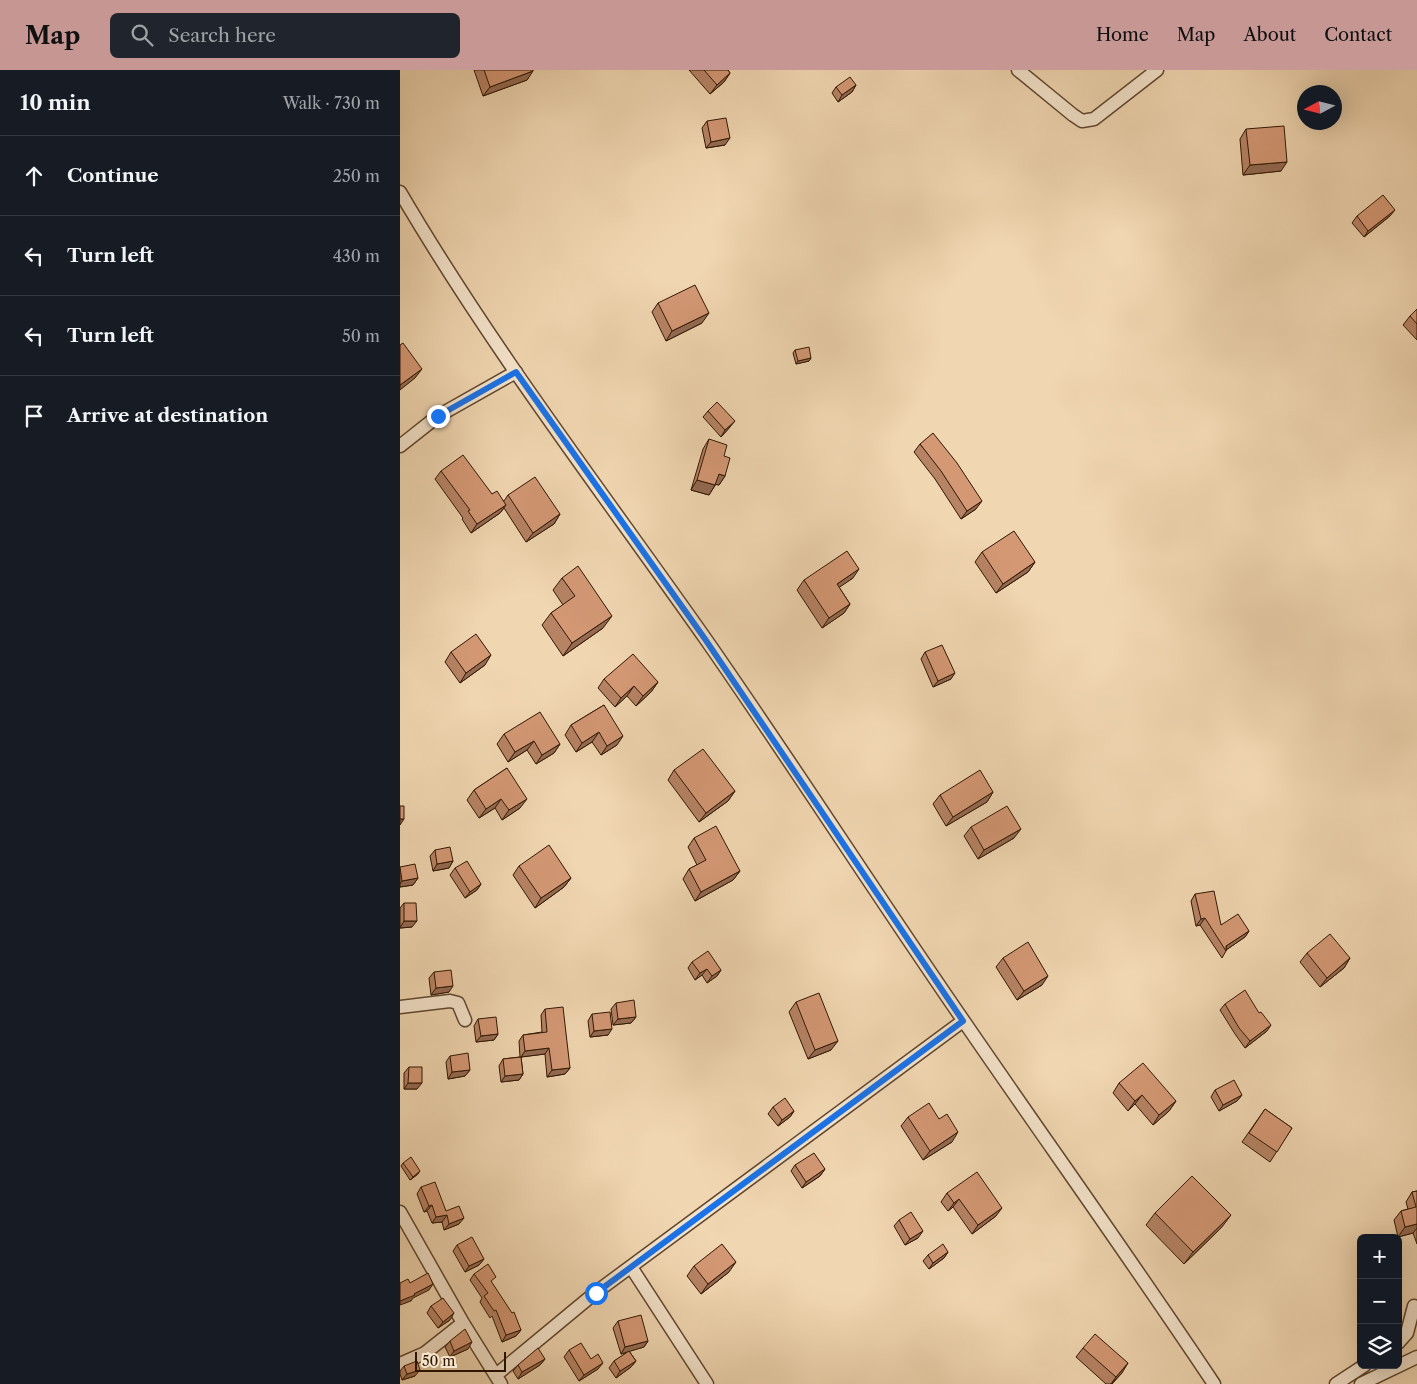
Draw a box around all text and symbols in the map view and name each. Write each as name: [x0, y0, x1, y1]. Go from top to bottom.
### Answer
search box: [110, 13, 460, 58]
text: Map: [25, 21, 80, 50]
icon: search: [128, 21, 156, 49]
text: Search here: [168, 24, 276, 47]
text: Home: [1096, 24, 1149, 46]
text: Map: [1177, 24, 1215, 46]
text: About: [1243, 24, 1296, 46]
text: Contact: [1324, 24, 1392, 46]
north arrow: [1297, 85, 1342, 130]
text: 10 min: [20, 90, 91, 115]
text: Walk · 730 m: [283, 93, 380, 113]
icon: ahead: [20, 162, 48, 190]
text: Continue: [67, 164, 159, 187]
text: 250 m: [333, 166, 380, 186]
icon: left: [20, 242, 48, 270]
text: Turn left: [67, 244, 154, 267]
text: 430 m: [333, 246, 380, 266]
icon: left: [20, 322, 48, 350]
text: Turn left: [67, 324, 154, 347]
text: 50 m: [342, 326, 380, 346]
icon: arrive: [20, 402, 48, 430]
text: Arrive at destination: [67, 404, 268, 427]
route end: [427, 405, 450, 428]
map controls: [1357, 1234, 1402, 1369]
button: +: [1357, 1234, 1402, 1279]
button: −: [1357, 1279, 1402, 1324]
route start: [585, 1282, 608, 1305]
button: layers: [1357, 1324, 1402, 1369]
scale bar: [415, 1349, 506, 1372]
text: 50 m: [422, 1352, 455, 1370]

